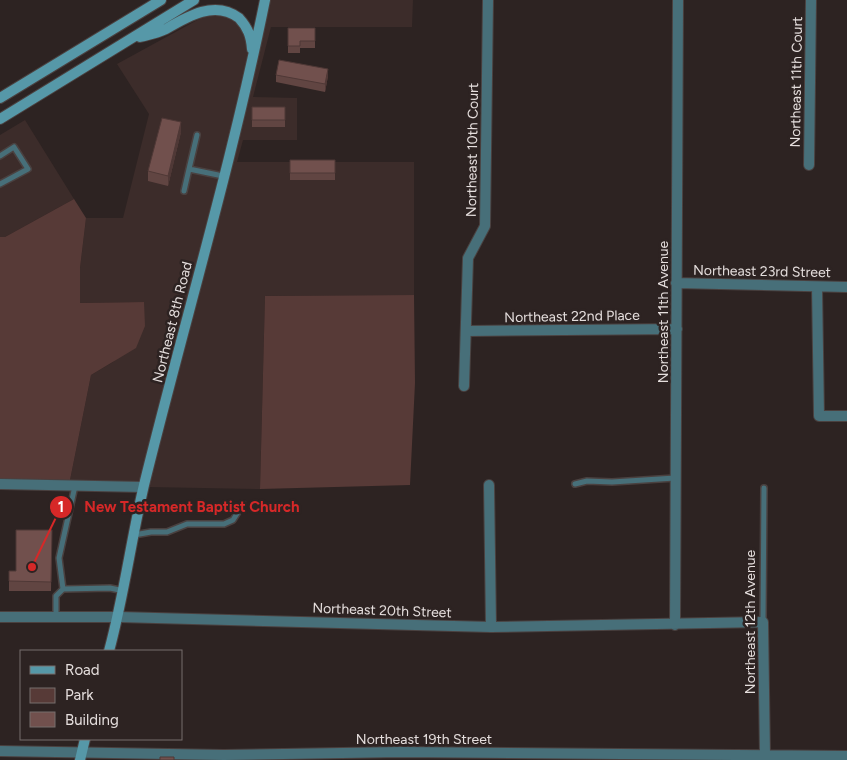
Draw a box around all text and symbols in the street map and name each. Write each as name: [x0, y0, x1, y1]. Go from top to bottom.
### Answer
street label: Northeast 11th Court: [787, 16, 806, 148]
street label: Northeast 10th Court: [463, 83, 482, 217]
street label: Northeast 11th Avenue: [655, 240, 672, 383]
street label: Northeast 8th Road: [149, 260, 196, 384]
street label: Northeast 23rd Street: [693, 262, 831, 281]
street label: Northeast 22nd Place: [504, 307, 640, 326]
callout: New Testament Baptist Church: [49, 492, 309, 522]
text: 1: [58, 498, 64, 516]
text: New Testament Baptist Church: [84, 498, 300, 516]
street label: Northeast 12th Avenue: [742, 549, 759, 694]
street label: Northeast 20th Street: [312, 600, 452, 621]
legend: [20, 650, 182, 740]
text: Road: [65, 661, 100, 679]
text: Park: [65, 686, 94, 704]
text: Building: [65, 711, 119, 729]
street label: Northeast 19th Street: [356, 731, 492, 748]

